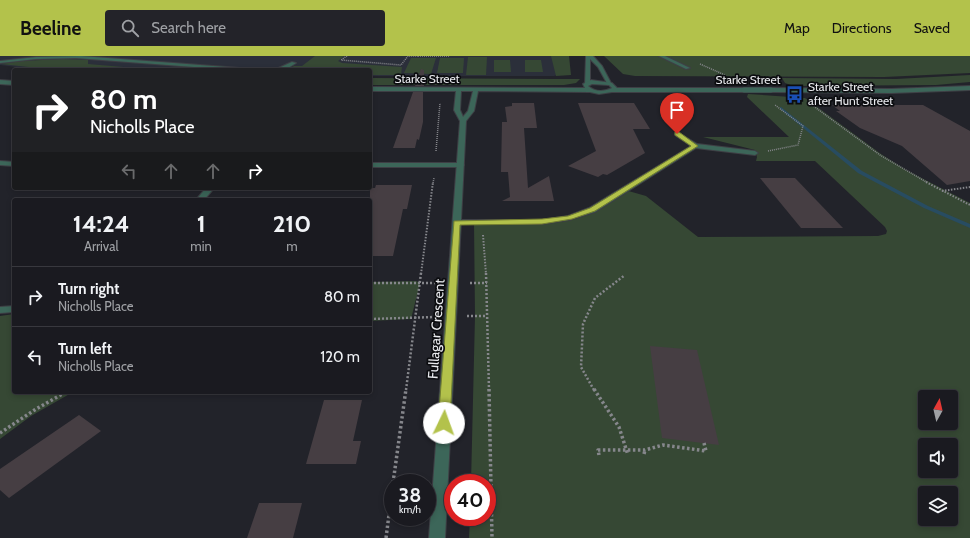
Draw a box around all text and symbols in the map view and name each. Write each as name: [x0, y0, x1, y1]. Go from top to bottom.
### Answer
search box: [105, 10, 385, 46]
text: Beeline: [20, 17, 81, 40]
icon: search: [119, 17, 141, 39]
text: Search here: [151, 19, 226, 37]
text: Map: [784, 19, 810, 37]
text: Directions: [832, 19, 892, 37]
text: Saved: [914, 19, 950, 37]
street label: Starke Street: [394, 71, 460, 86]
street label: Starke Street: [715, 72, 781, 87]
place label: Starke Street after Hunt Street: [808, 79, 893, 108]
text: 80 m: [90, 82, 157, 116]
icon: right: [24, 84, 76, 136]
bus stop icon: Starke Street after Hunt Street: [785, 84, 805, 104]
pin: [660, 93, 694, 134]
icon: arrive: [666, 99, 688, 121]
text: Nicholls Place: [90, 116, 195, 138]
icon: left: [118, 160, 140, 182]
icon: ahead: [160, 160, 182, 182]
icon: ahead: [202, 160, 224, 182]
icon: right: [244, 160, 266, 182]
text: 14:24: [73, 209, 130, 238]
text: 1: [197, 209, 206, 238]
text: 210: [273, 209, 311, 238]
text: Arrival: [84, 238, 118, 254]
text: min: [190, 238, 212, 254]
text: m: [286, 238, 298, 254]
street label: Fullagar Crescent: [424, 278, 448, 380]
text: Turn right: [58, 280, 119, 298]
icon: right: [24, 286, 46, 308]
text: 80 m: [324, 288, 360, 306]
text: Nicholls Place: [58, 298, 133, 314]
text: Turn left: [58, 340, 112, 358]
icon: left: [24, 346, 46, 368]
text: 120 m: [320, 348, 360, 366]
text: Nicholls Place: [58, 358, 133, 374]
north arrow: [918, 390, 958, 430]
map controls: [918, 390, 958, 526]
position arrow: [423, 402, 465, 444]
button: sound: [918, 438, 958, 478]
speed limit sign: 40: [444, 474, 496, 526]
text: 38: [399, 483, 421, 507]
button: layers: [918, 486, 958, 526]
text: km/h: [399, 503, 421, 516]

